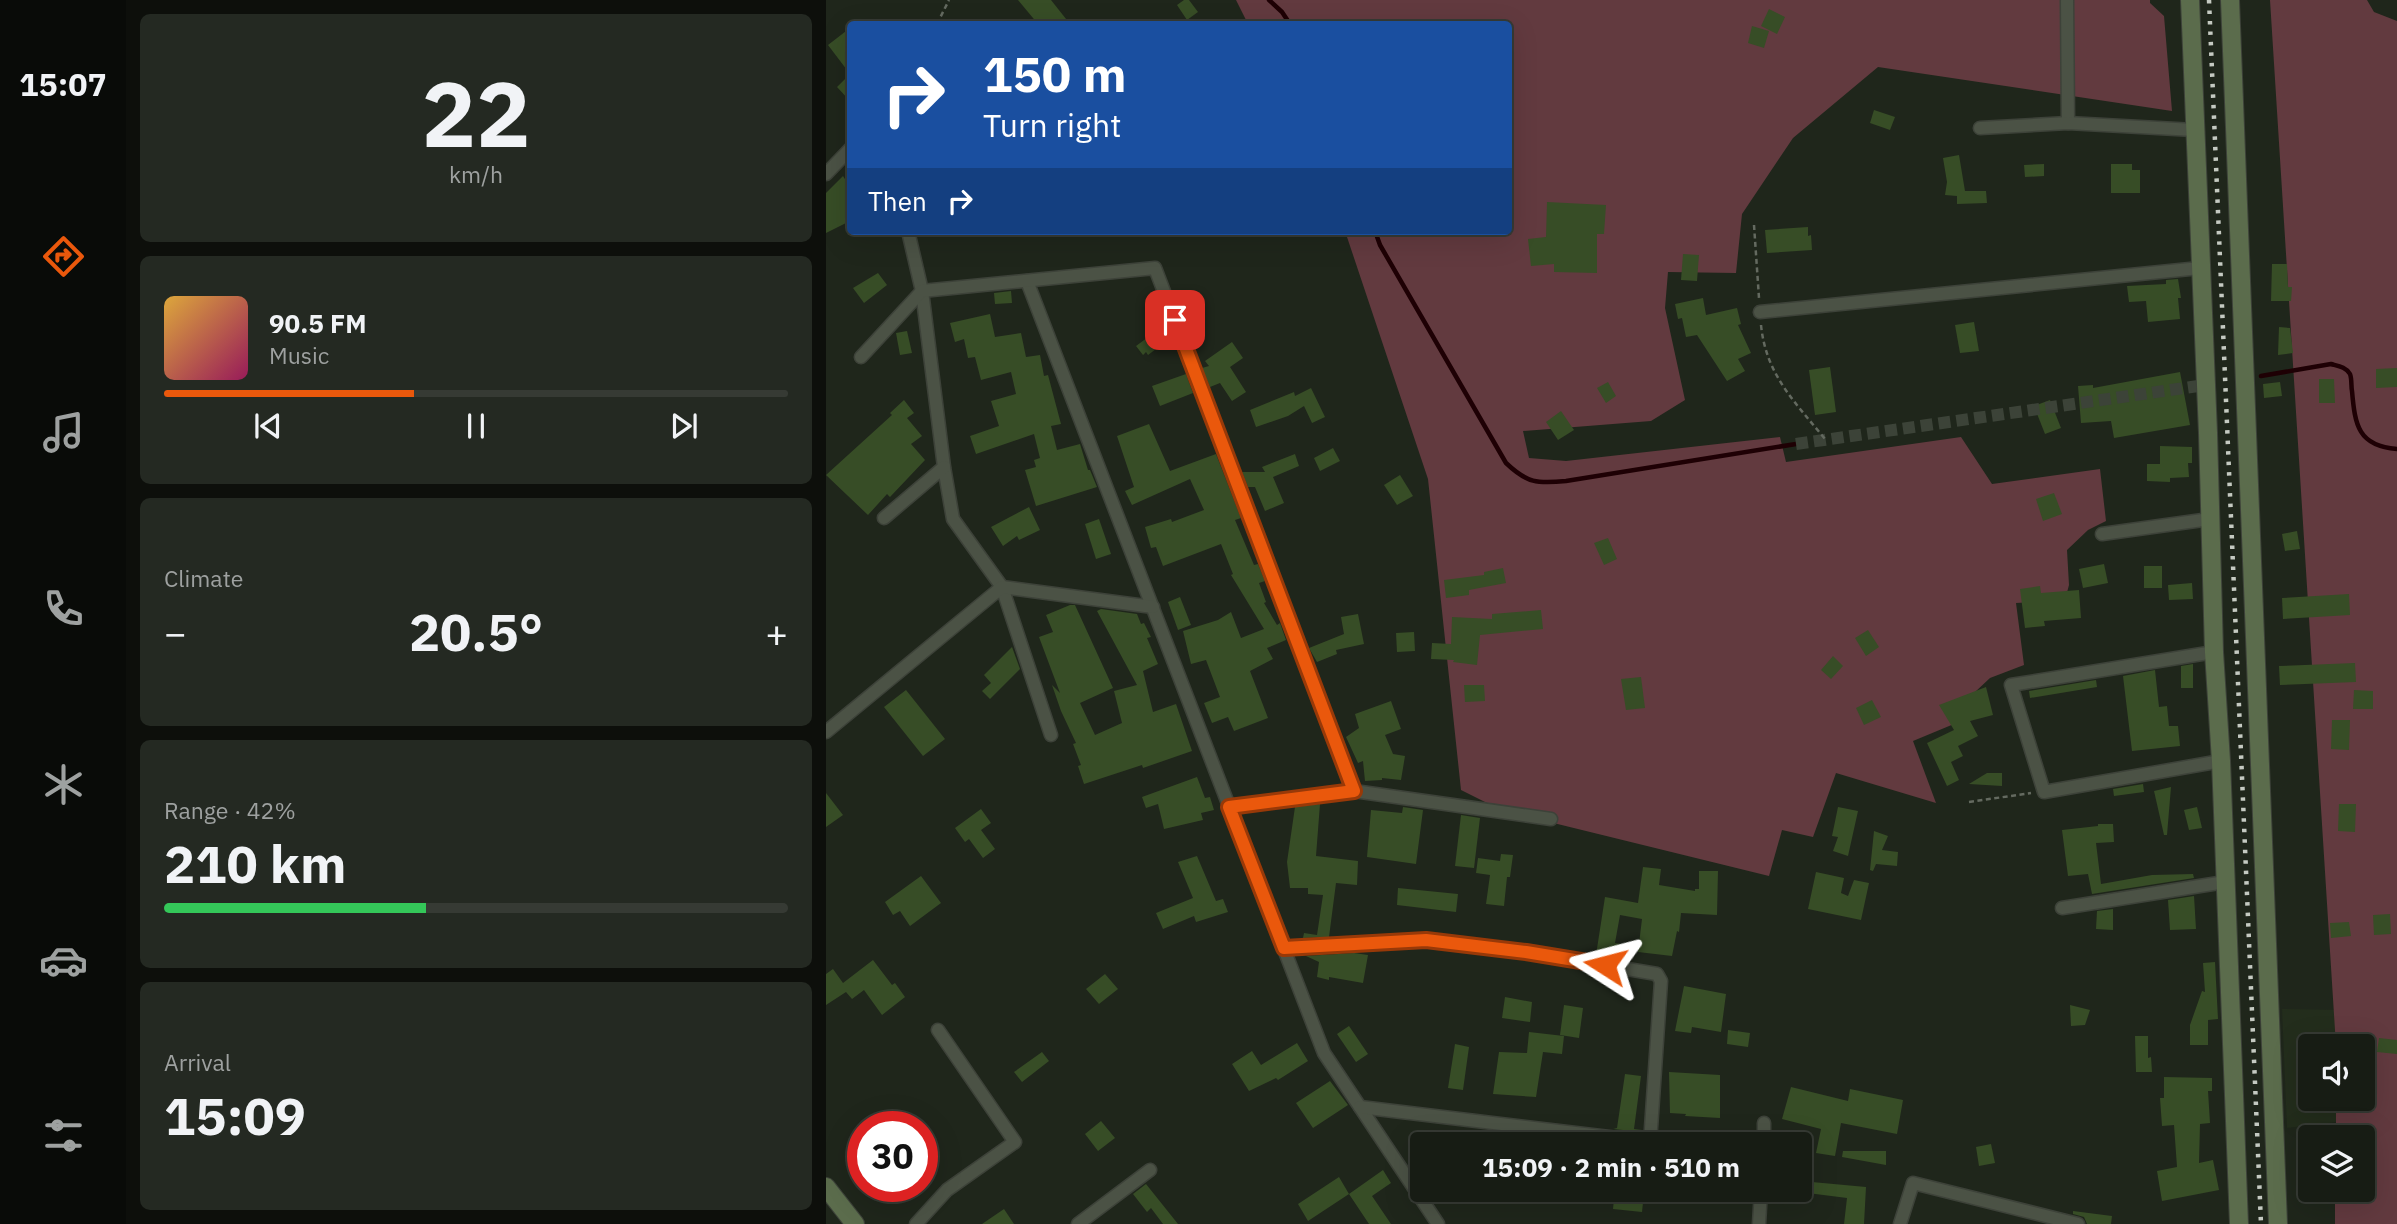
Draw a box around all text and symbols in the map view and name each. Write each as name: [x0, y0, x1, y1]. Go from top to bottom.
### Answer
text: 150 m: [983, 42, 1127, 105]
icon: right: [868, 49, 959, 140]
text: 22: [421, 54, 531, 172]
text: 15:07: [19, 63, 107, 105]
text: Turn right: [983, 104, 1121, 146]
text: km/h: [449, 159, 503, 189]
icon: right: [941, 182, 979, 220]
text: Then: [868, 184, 927, 218]
icon: directions: [39, 232, 88, 281]
pin: [1145, 290, 1205, 350]
icon: arrive: [1156, 301, 1194, 339]
text: 90.5 FM: [269, 306, 367, 340]
text: Music: [269, 340, 329, 370]
icon: previous: [249, 407, 287, 445]
icon: pause: [457, 407, 495, 445]
icon: next: [665, 407, 703, 445]
icon: music: [39, 408, 88, 457]
text: Climate: [164, 563, 243, 593]
icon: phone: [39, 584, 88, 633]
text: 20.5°: [409, 598, 543, 665]
text: −: [164, 608, 187, 657]
text: +: [765, 608, 788, 657]
icon: climate: [39, 760, 88, 809]
text: Range · 42%: [164, 795, 296, 825]
text: 210 km: [164, 830, 346, 897]
position arrow: [1568, 928, 1642, 1002]
icon: car: [39, 936, 88, 985]
map controls: [2298, 1034, 2375, 1202]
button: sound: [2298, 1034, 2375, 1111]
text: Arrival: [164, 1047, 231, 1077]
text: 15:09: [164, 1082, 306, 1149]
icon: filters: [39, 1111, 88, 1160]
speed limit sign: 30: [847, 1111, 938, 1202]
button: layers: [2298, 1125, 2375, 1202]
text: 15:09 · 2 min · 510 m: [1482, 1150, 1740, 1184]

